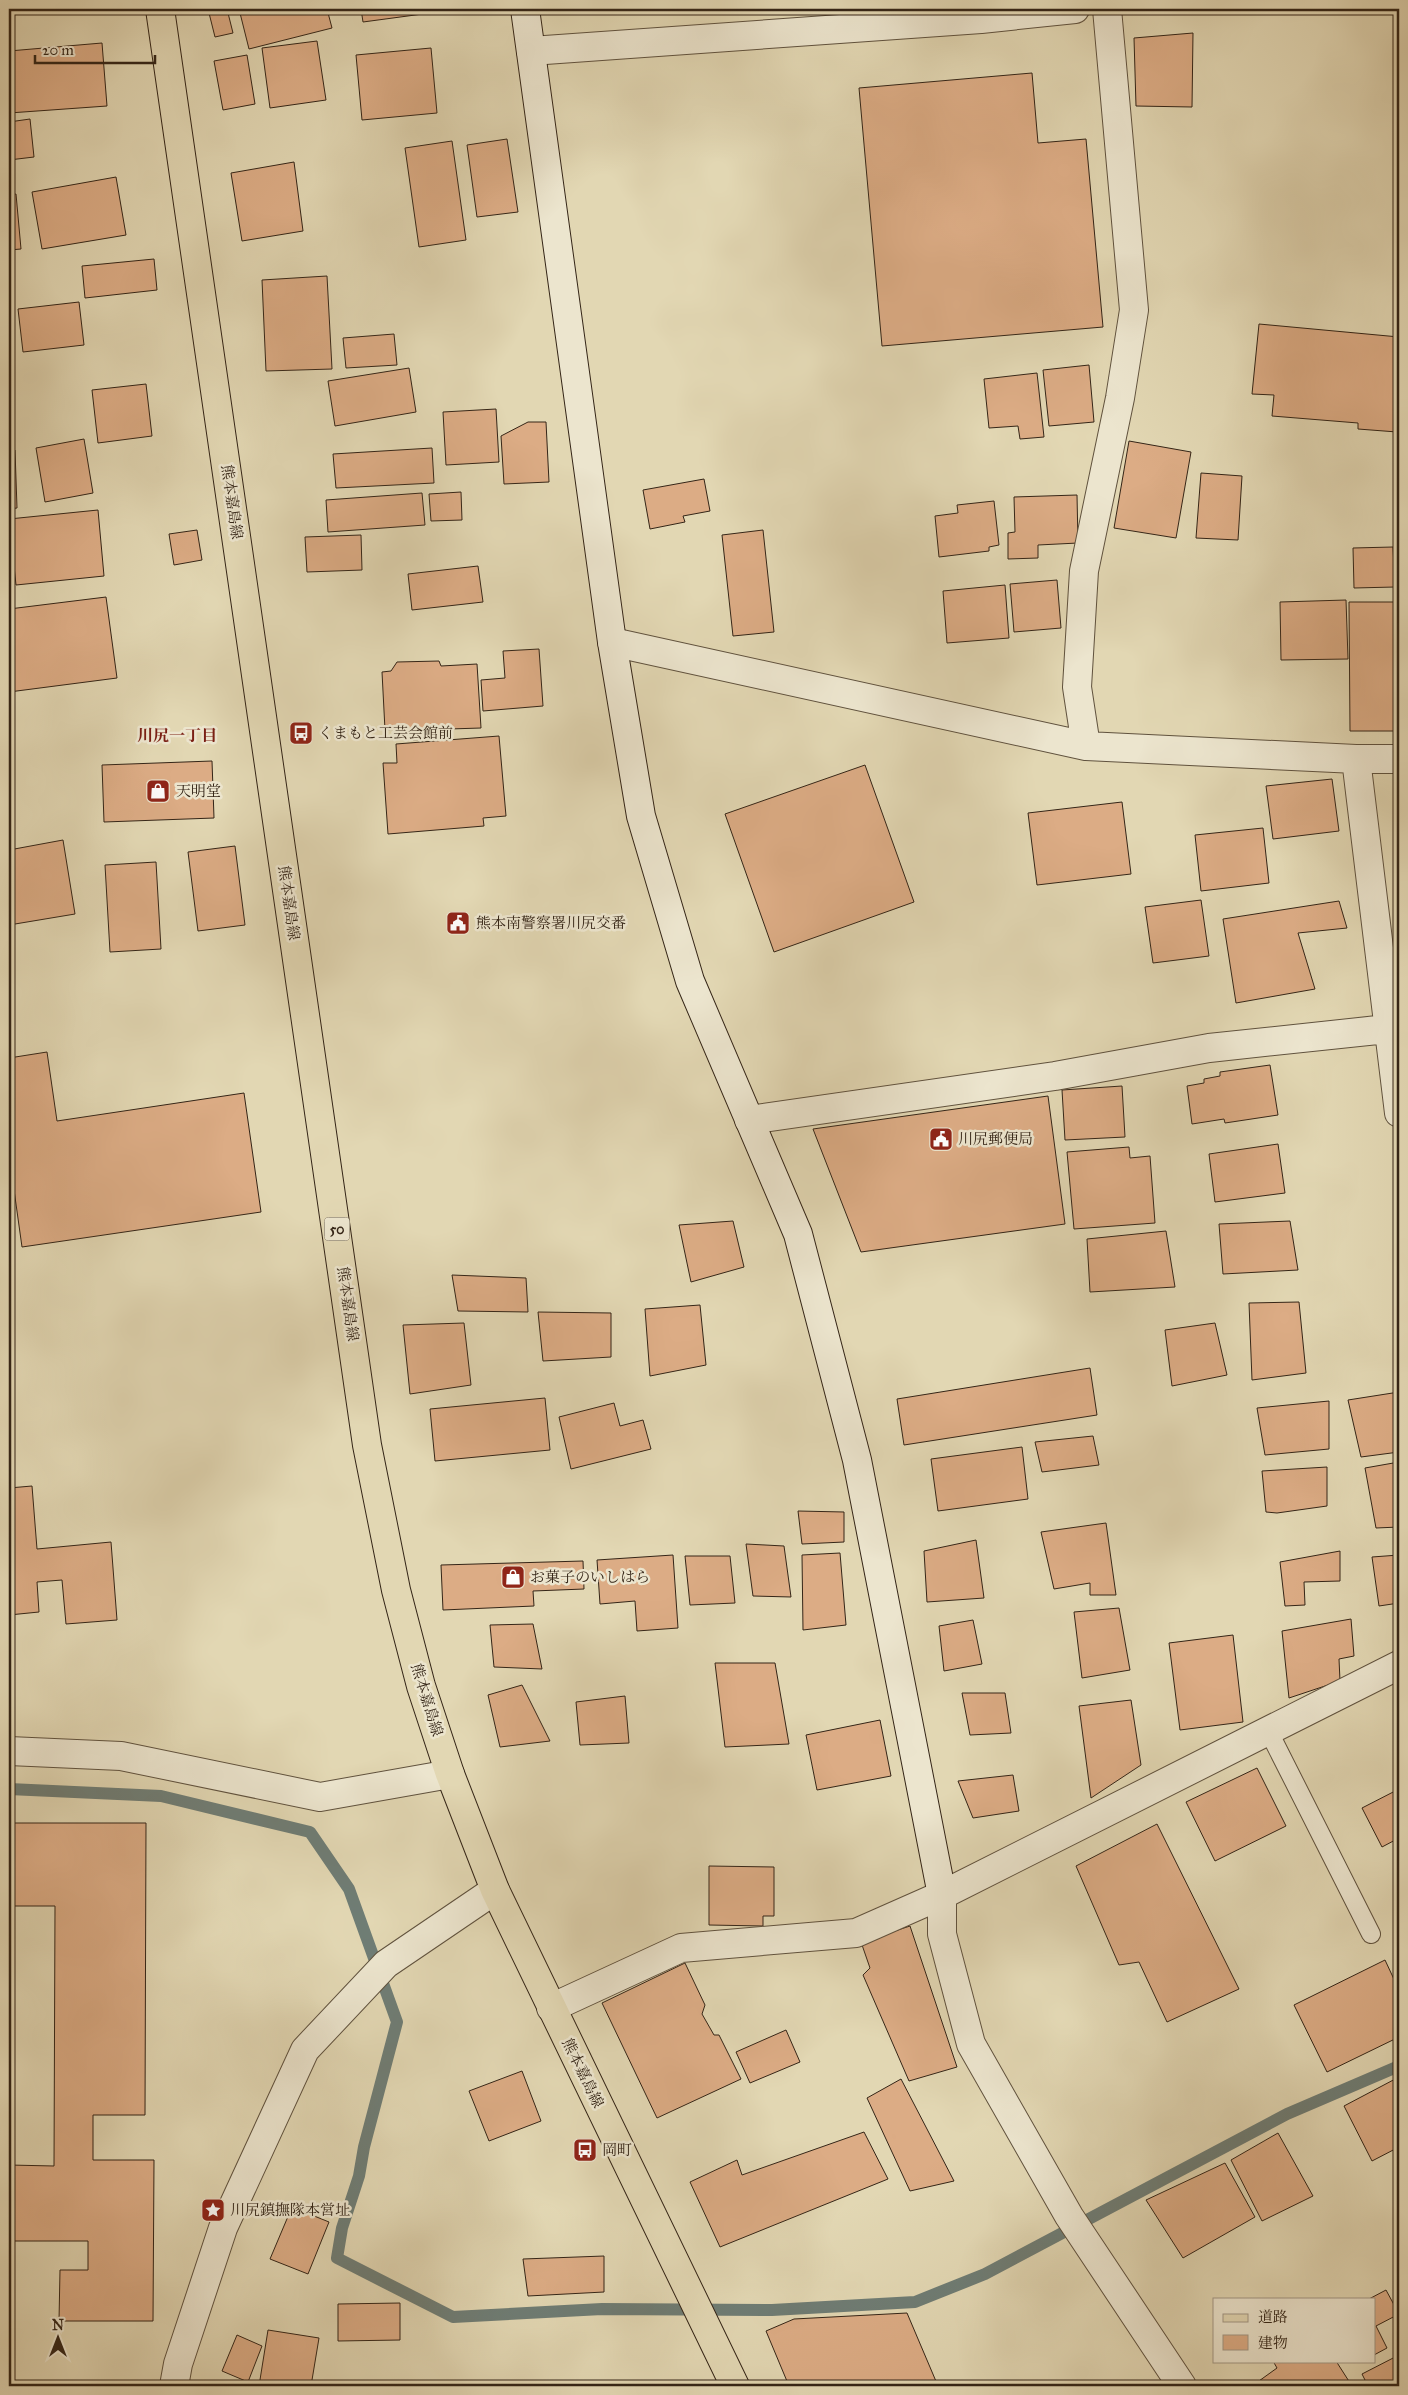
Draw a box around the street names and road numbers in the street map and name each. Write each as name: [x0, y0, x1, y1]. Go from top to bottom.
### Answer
street label: 熊本嘉島線: [218, 464, 246, 540]
street label: 熊本嘉島線: [275, 865, 303, 941]
road number: 50: [324, 1218, 350, 1240]
street label: 熊本嘉島線: [334, 1266, 362, 1342]
street label: 熊本嘉島線: [407, 1661, 447, 1739]
street label: 熊本嘉島線: [558, 2035, 608, 2111]

